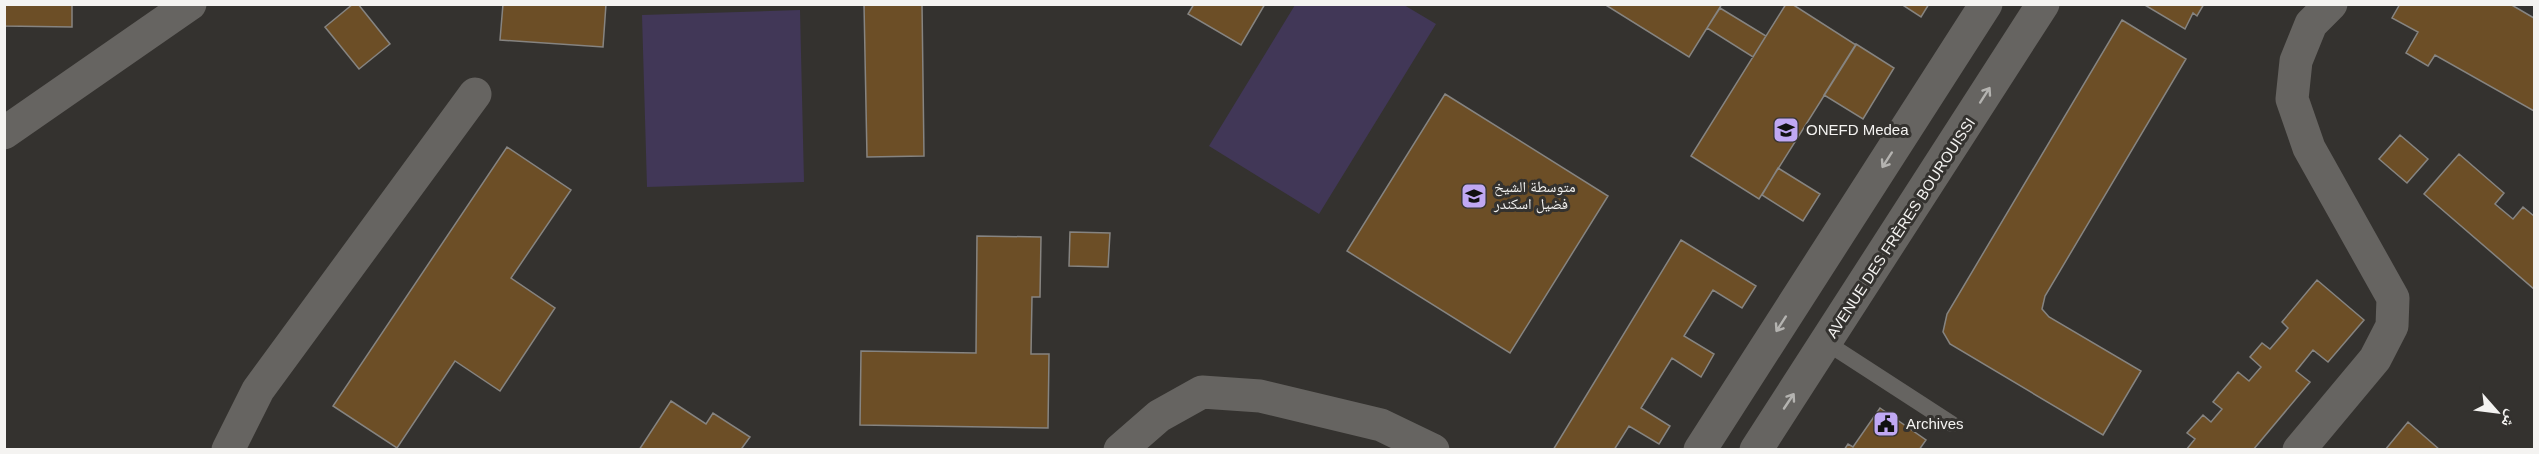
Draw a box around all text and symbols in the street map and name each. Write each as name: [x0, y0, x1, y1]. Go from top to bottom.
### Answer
one-way arrow: [1979, 88, 1991, 104]
school or university icon: ONEFD Medea: [1771, 115, 1801, 145]
street label: AVENUE DES FRÈRES BOUROUISSI: [1823, 115, 1978, 341]
place label: ONEFD Medea: [1806, 121, 1909, 138]
one-way arrow: [1880, 151, 1892, 168]
place label: متوسطة الشيخ فضيل اسكندر: [1493, 178, 1576, 214]
school or university icon: متوسطة الشيخ فضيل اسكندر: [1459, 181, 1489, 211]
one-way arrow: [1775, 315, 1787, 332]
north arrow: [2467, 382, 2527, 442]
one-way arrow: [1782, 392, 1795, 409]
text: ش: [2497, 407, 2521, 430]
public building icon: Archives: [1871, 409, 1901, 439]
place label: Archives: [1906, 415, 1964, 432]

